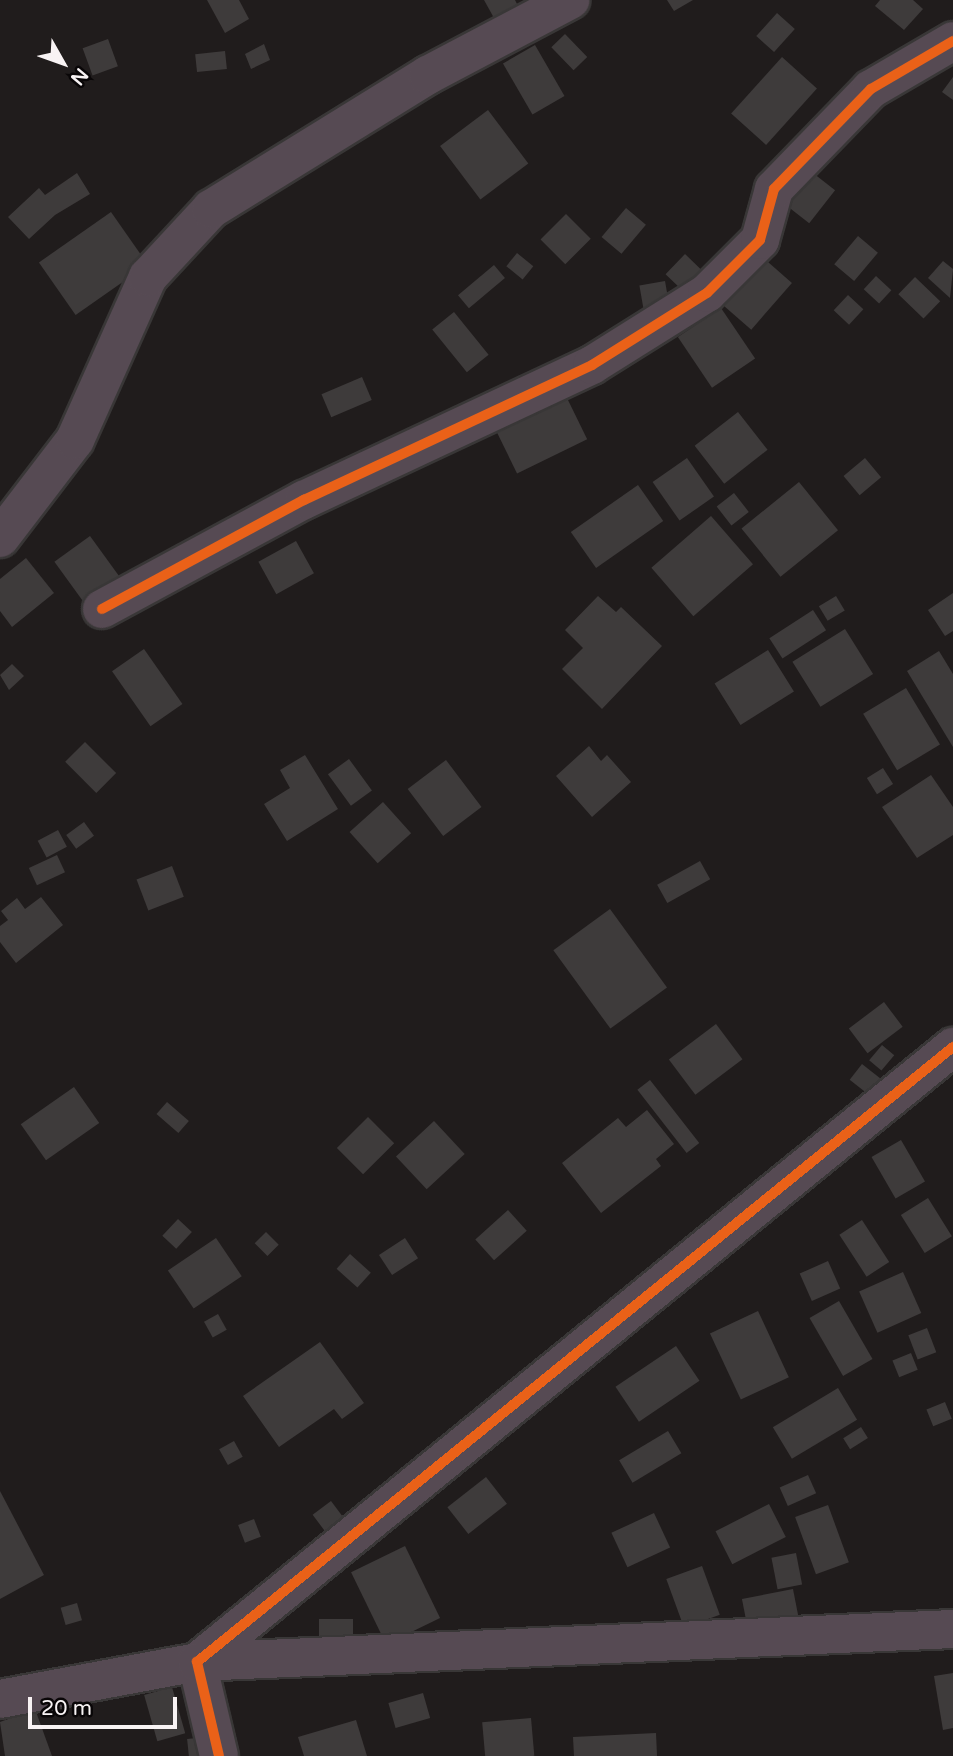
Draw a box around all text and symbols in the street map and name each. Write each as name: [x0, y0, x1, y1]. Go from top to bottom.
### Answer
north arrow: [28, 28, 98, 98]
text: N: [66, 64, 92, 89]
scale bar: [32, 1682, 180, 1726]
text: 20 m: [41, 1696, 92, 1721]

